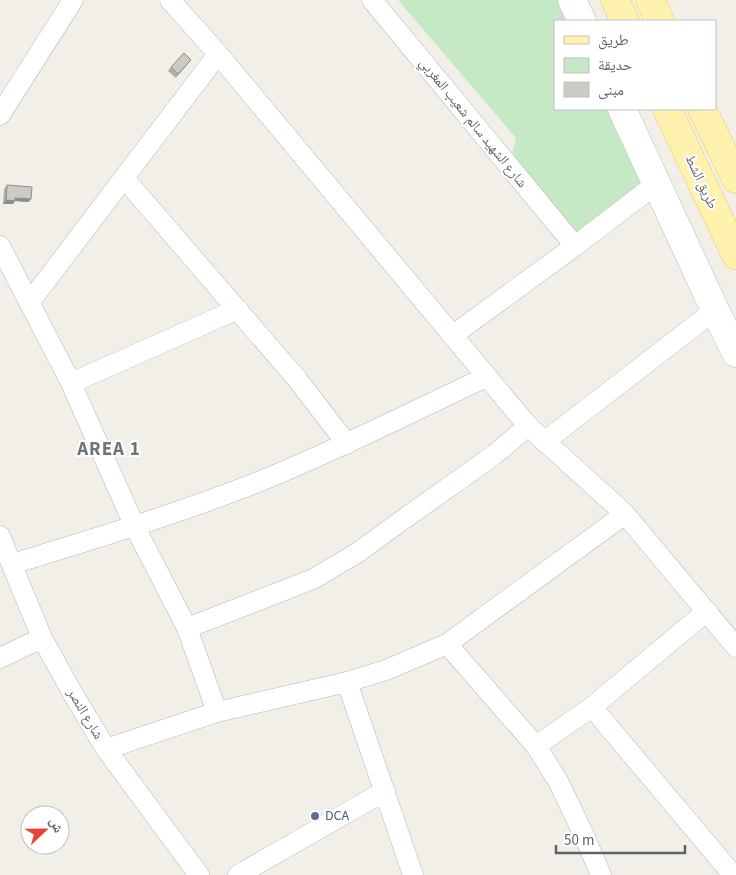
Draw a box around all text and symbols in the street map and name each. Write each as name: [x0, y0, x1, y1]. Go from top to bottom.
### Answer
legend: [554, 20, 716, 110]
text: طريق: [598, 30, 629, 51]
street label: شارع الشهيد سالم شعيب المغربي: [414, 54, 532, 193]
text: حديقة: [598, 55, 633, 76]
text: مبنى: [598, 80, 624, 101]
street label: طريق الشط: [680, 152, 722, 212]
district label: AREA 1: [76, 436, 141, 463]
street label: شارع النصر: [61, 684, 108, 743]
north arrow: [20, 805, 70, 855]
place label: DCA: [325, 806, 350, 826]
marker: DCA: [309, 810, 321, 822]
text: ش: [44, 815, 68, 836]
scale bar: [556, 822, 685, 854]
text: 50 m: [564, 830, 594, 851]

